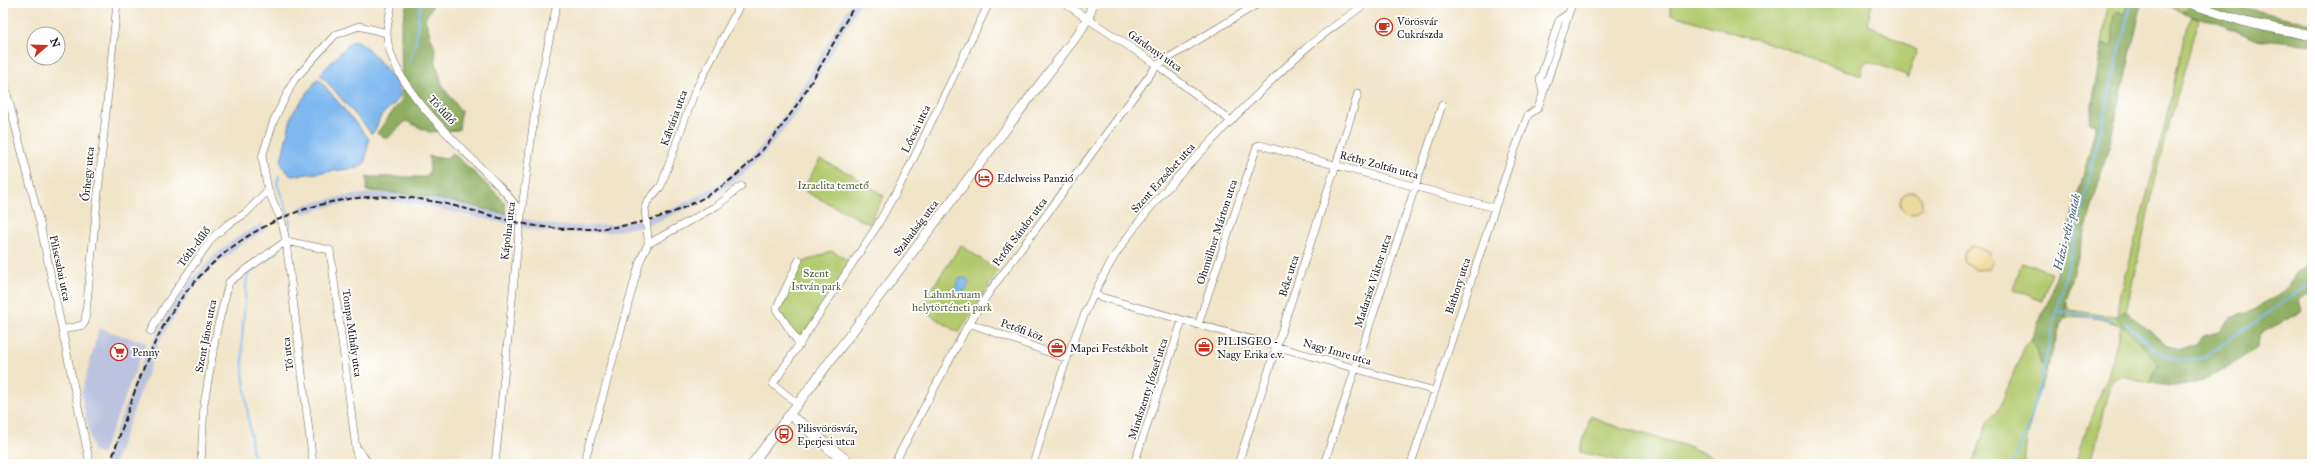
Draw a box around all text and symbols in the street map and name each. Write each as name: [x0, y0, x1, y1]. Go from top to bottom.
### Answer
place label: Vörösvár Cukrászda: [1396, 15, 1444, 41]
cafe icon: Vörösvár Cukrászda: [1374, 17, 1394, 37]
north arrow: [26, 26, 66, 66]
street label: Gárdonyi utca: [1125, 28, 1185, 75]
text: N: [47, 36, 63, 50]
street label: Kálvária utca: [658, 88, 690, 148]
street label: Tó dűlő: [426, 93, 459, 127]
street label: Lőcsei utca: [899, 103, 933, 155]
street label: Szent Erzsébet utca: [1128, 140, 1198, 215]
street label: Őrhegy utca: [78, 146, 97, 202]
street label: Réthy Zoltán utca: [1338, 148, 1420, 182]
hotel icon: Edelweiss Panzió: [974, 168, 994, 188]
place label: Edelweiss Panzió: [997, 172, 1074, 185]
street label: Ohmüllner Márton utca: [1194, 178, 1240, 286]
park label: Izraelita temető: [797, 179, 869, 192]
water label: Házi-réti-patak: [2050, 191, 2084, 273]
street label: Petőfi Sándor utca: [990, 195, 1050, 269]
street label: Szabadság utca: [891, 197, 941, 259]
street label: Kápolna utca: [498, 201, 518, 261]
street label: Tóth-dűlő: [175, 224, 213, 270]
street label: Madarász Viktor utca: [1352, 232, 1394, 329]
street label: Piliscsabai utca: [47, 234, 73, 302]
street label: Béke utca: [1276, 253, 1302, 298]
street label: Báthory utca: [1443, 256, 1473, 316]
park label: Szent István park: [791, 267, 842, 293]
street label: Tompa Mihály utca: [339, 288, 365, 378]
park label: Lahmkruam helytörténeti park: [912, 288, 993, 314]
street label: Szent János utca: [193, 298, 220, 374]
street label: Petőfi köz: [999, 316, 1045, 344]
place label: PILISGEO - Nagy Erika e.v.: [1217, 335, 1284, 361]
street label: Tó utca: [279, 336, 297, 371]
street label: Mindszenty József utca: [1126, 336, 1172, 441]
street label: Nagy Imre utca: [1301, 336, 1373, 368]
office icon: PILISGEO - Nagy Erika e.v.: [1194, 337, 1214, 357]
office icon: Mapei Festékbolt: [1047, 338, 1067, 358]
supermarket icon: Penny: [109, 342, 129, 362]
place label: Mapei Festékbolt: [1070, 342, 1148, 355]
place label: Penny: [132, 346, 160, 359]
place label: Pilisvörösvár, Eperjesi utca: [797, 422, 858, 448]
bus stop icon: Pilisvörösvár, Eperjesi utca: [774, 424, 794, 444]

